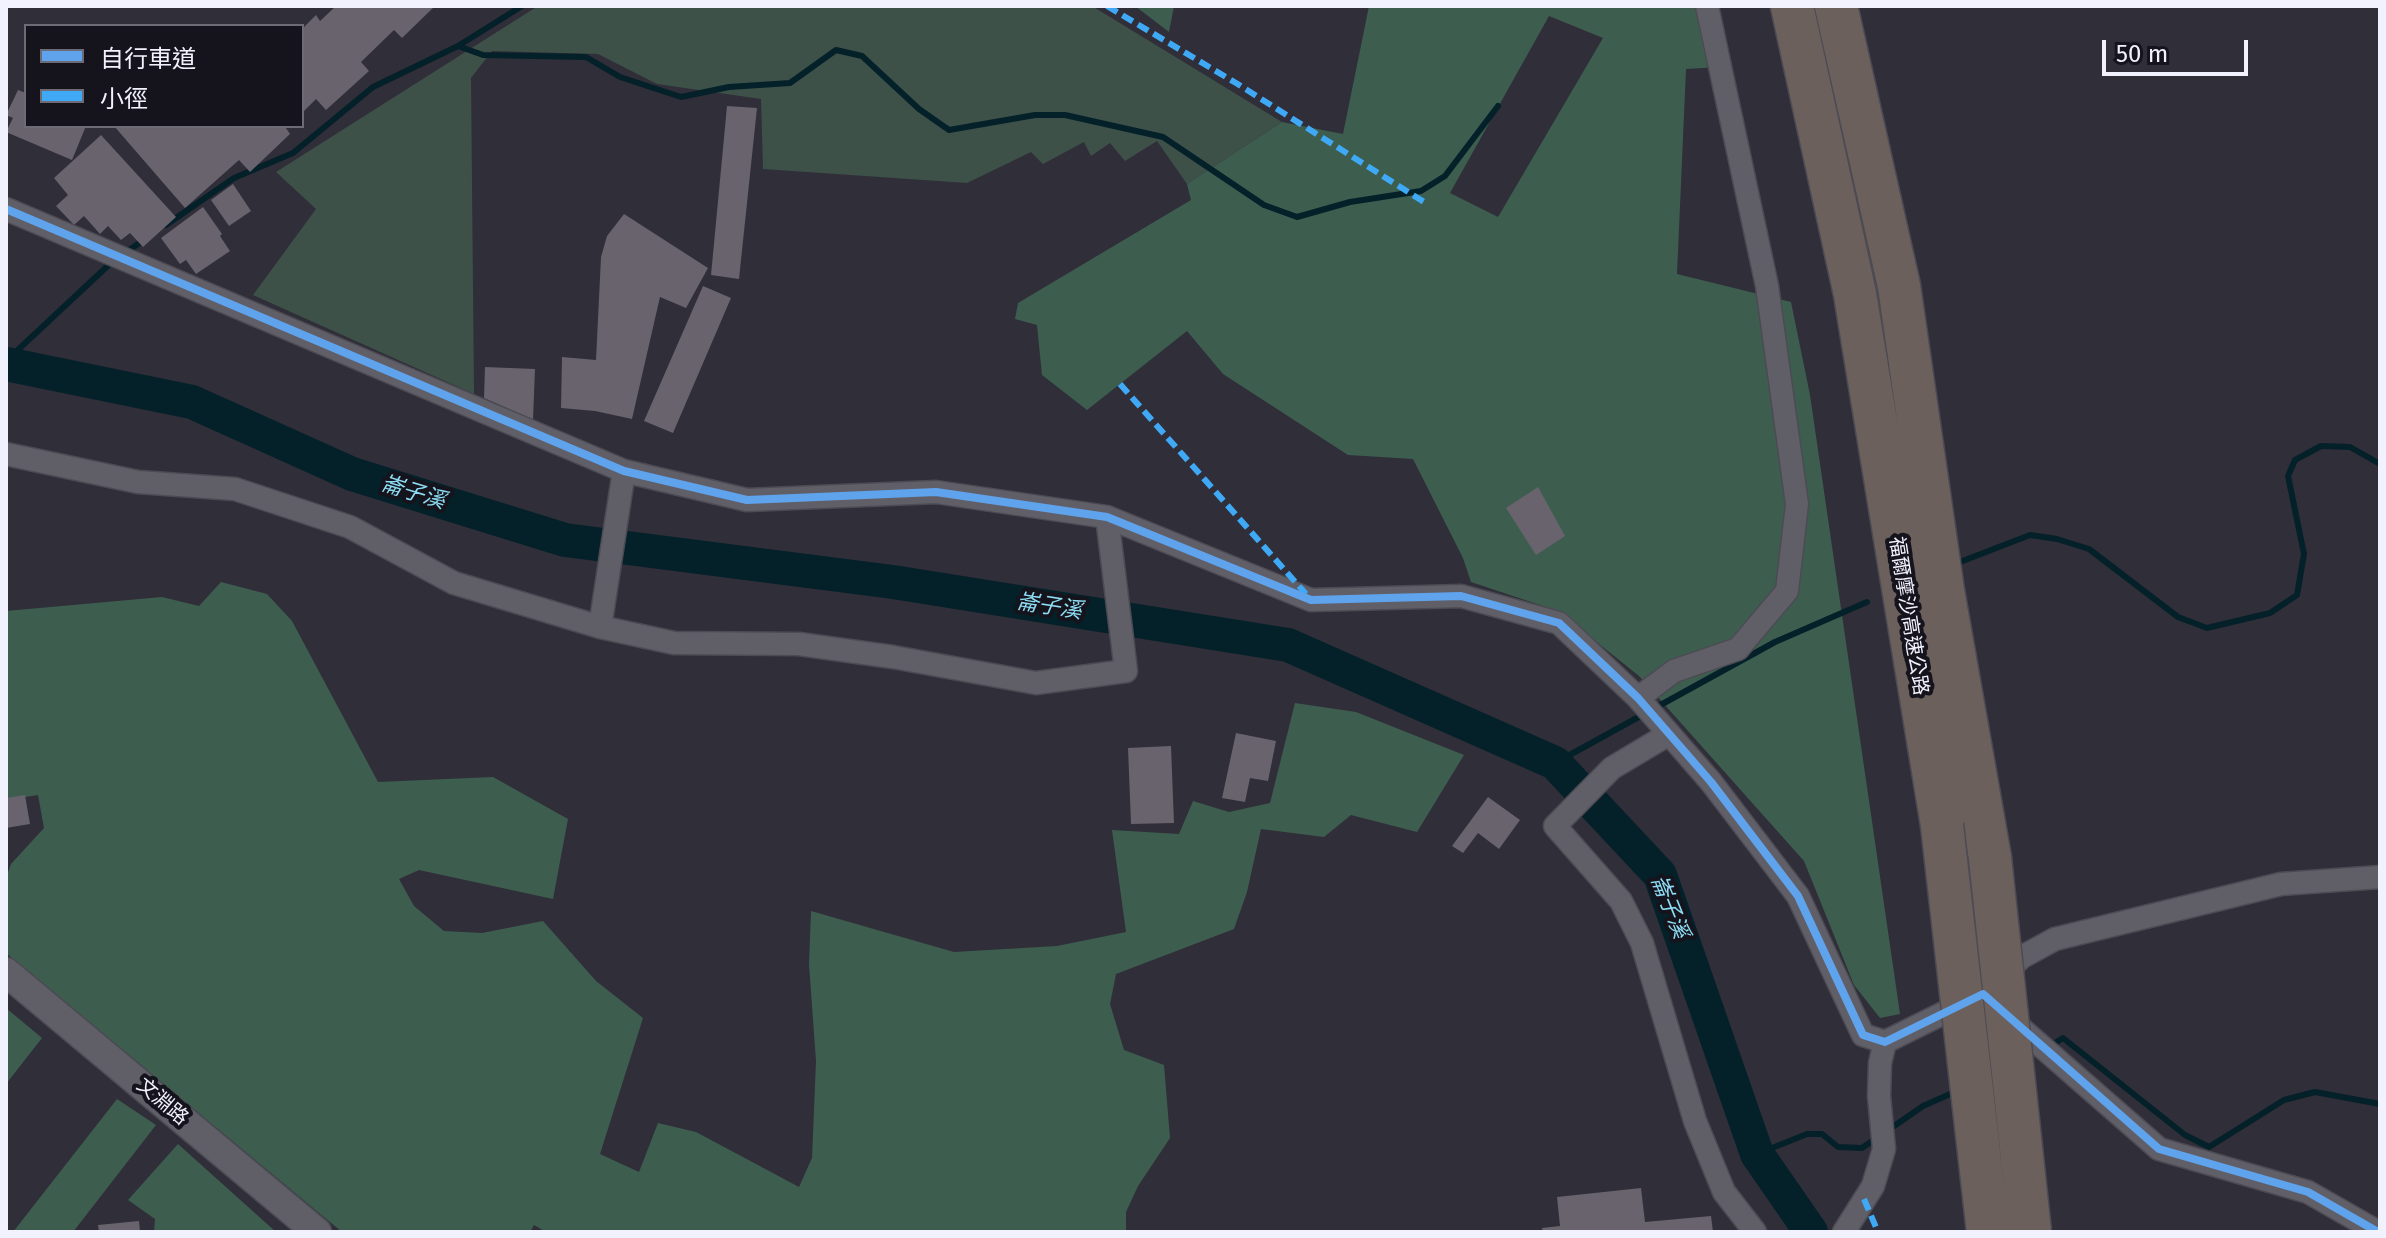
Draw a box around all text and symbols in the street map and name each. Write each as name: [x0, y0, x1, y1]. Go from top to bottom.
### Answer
legend: [24, 24, 304, 128]
scale bar: [2106, 24, 2252, 74]
text: 50 m: [2116, 40, 2168, 68]
text: 自行車道: [100, 45, 196, 73]
text: 小徑: [100, 85, 148, 113]
water label: 崙子溪: [378, 471, 448, 515]
street label: 福爾摩沙高速公路: [1884, 535, 1932, 697]
water label: 崙子溪: [1014, 589, 1084, 625]
water label: 崙子溪: [1644, 871, 1694, 943]
street label: 文淵路: [131, 1074, 193, 1130]

